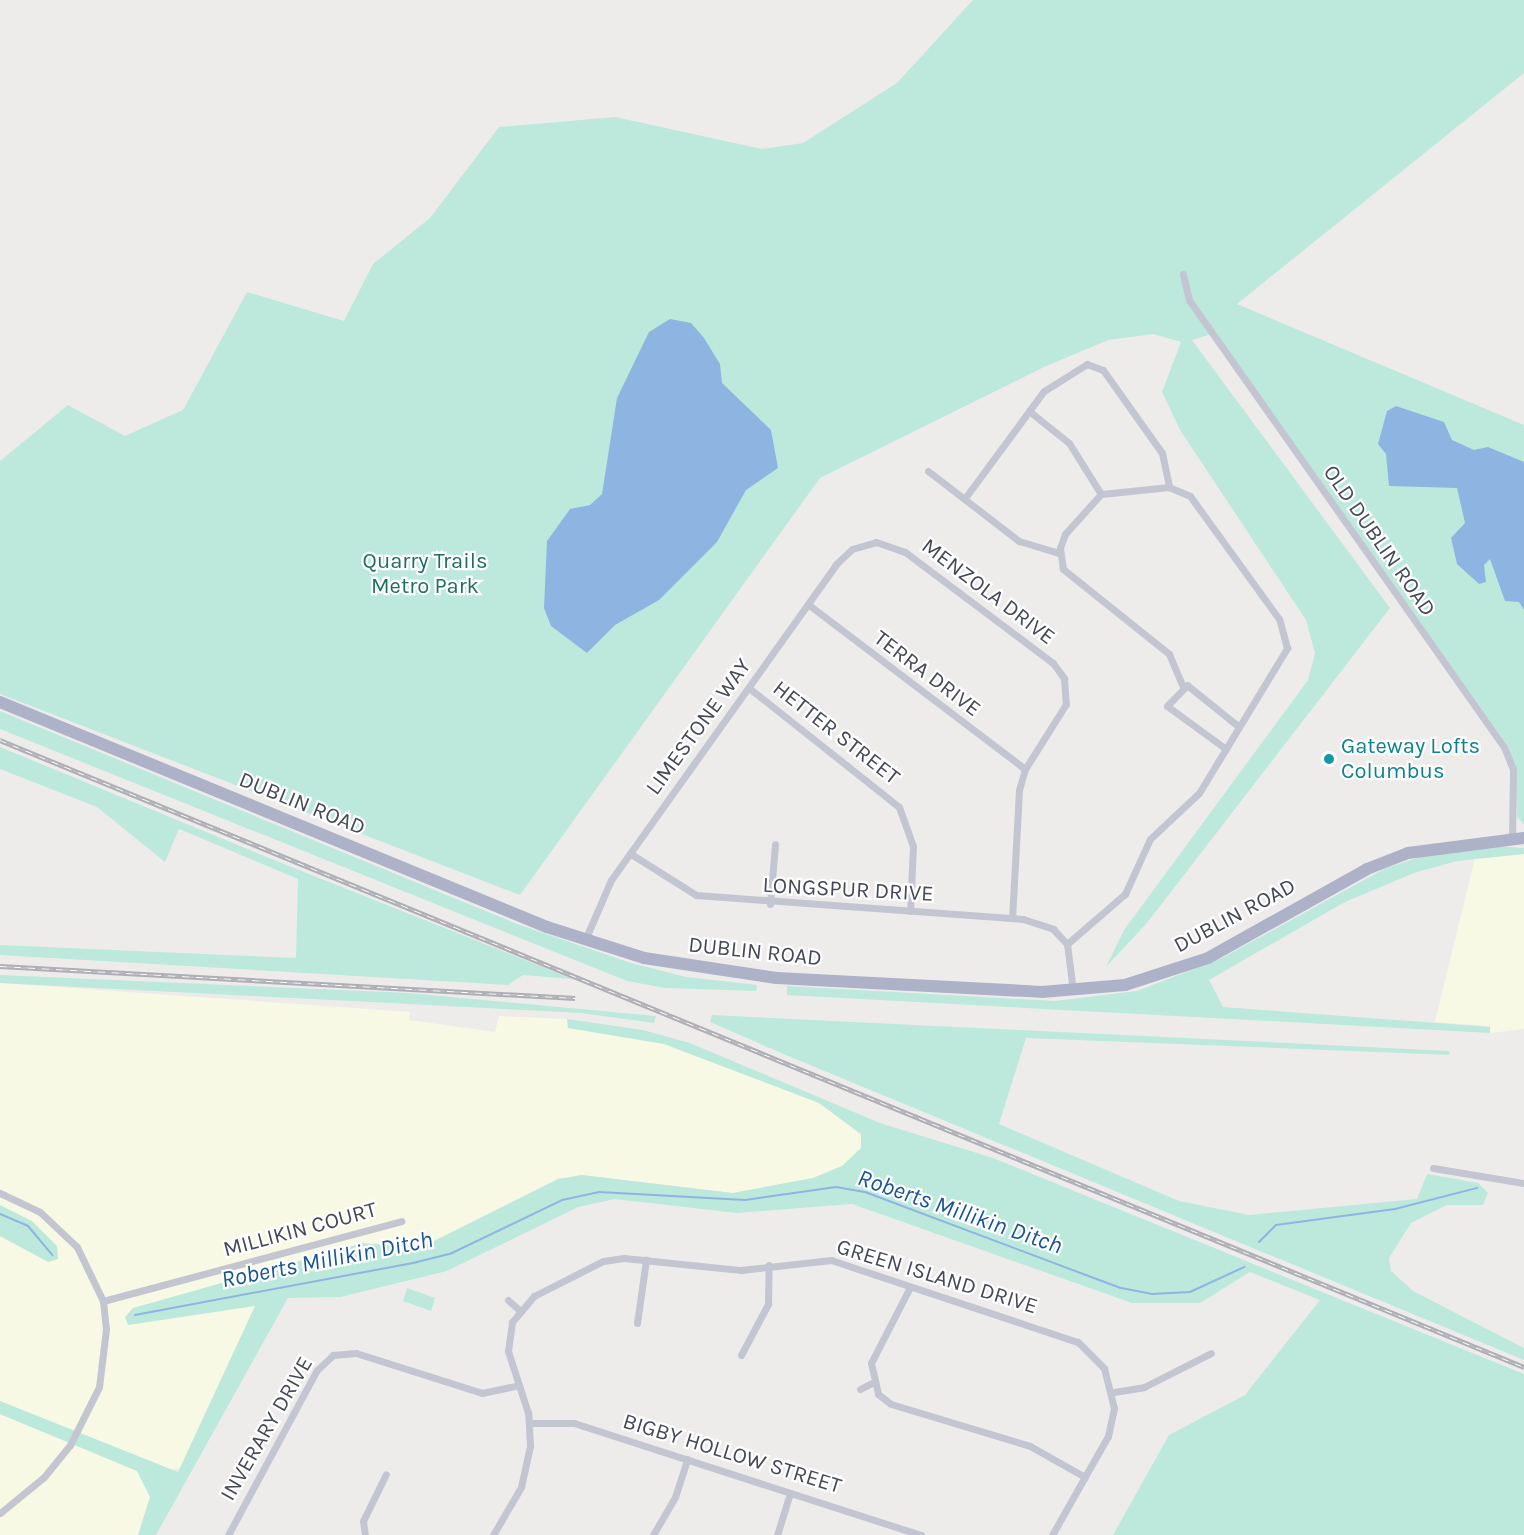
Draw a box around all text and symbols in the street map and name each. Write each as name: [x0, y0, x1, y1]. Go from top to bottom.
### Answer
street label: OLD DUBLIN ROAD: [1317, 460, 1441, 622]
street label: MENZOLA DRIVE: [916, 533, 1060, 651]
park label: Quarry Trails Metro Park: [363, 548, 487, 600]
street label: TERRA DRIVE: [868, 625, 986, 723]
street label: LIMESTONE WAY: [641, 654, 757, 800]
street label: HETTER STREET: [767, 675, 905, 791]
place label: Gateway Lofts Columbus: [1341, 733, 1480, 784]
marker: Gateway Lofts Columbus: [1322, 752, 1336, 766]
street label: DUBLIN ROAD: [235, 767, 369, 841]
street label: LONGSPUR DRIVE: [762, 872, 934, 908]
street label: DUBLIN ROAD: [1170, 873, 1300, 959]
street label: DUBLIN ROAD: [687, 932, 823, 972]
water label: Roberts Millikin Ditch: [854, 1163, 1066, 1261]
street label: MILLIKIN COURT: [220, 1197, 380, 1263]
water label: Roberts Millikin Ditch: [219, 1225, 435, 1295]
street label: GREEN ISLAND DRIVE: [833, 1234, 1041, 1320]
street label: INVERARY DRIVE: [215, 1352, 319, 1506]
street label: BIGBY HOLLOW STREET: [620, 1408, 844, 1500]

